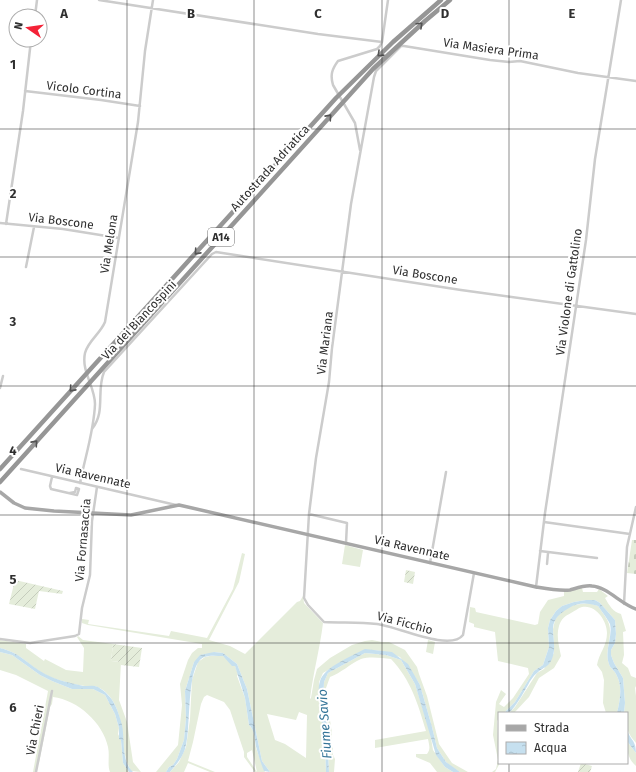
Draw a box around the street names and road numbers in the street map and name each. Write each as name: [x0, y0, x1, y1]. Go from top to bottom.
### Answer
street label: Via Masiera Prima: [442, 35, 540, 63]
street label: Vicolo Cortina: [46, 78, 122, 102]
street label: Autostrada Adriatica: [228, 122, 312, 214]
street label: Via Boscone: [28, 210, 94, 232]
street label: Via Melona: [97, 213, 121, 275]
street label: Via Violone di Gattolino: [553, 227, 585, 357]
road number: A14: [208, 228, 234, 246]
street label: Via Boscone: [391, 263, 459, 287]
street label: Via dei Biancospini: [99, 277, 179, 363]
street label: Via Mariana: [314, 311, 336, 375]
street label: Via Ravennate: [54, 461, 132, 491]
street label: Via Fornasaccia: [72, 498, 94, 582]
street label: Via Ravennate: [373, 533, 451, 563]
street label: Via Ficchio: [376, 609, 434, 637]
street label: Via Chieri: [23, 703, 47, 757]

